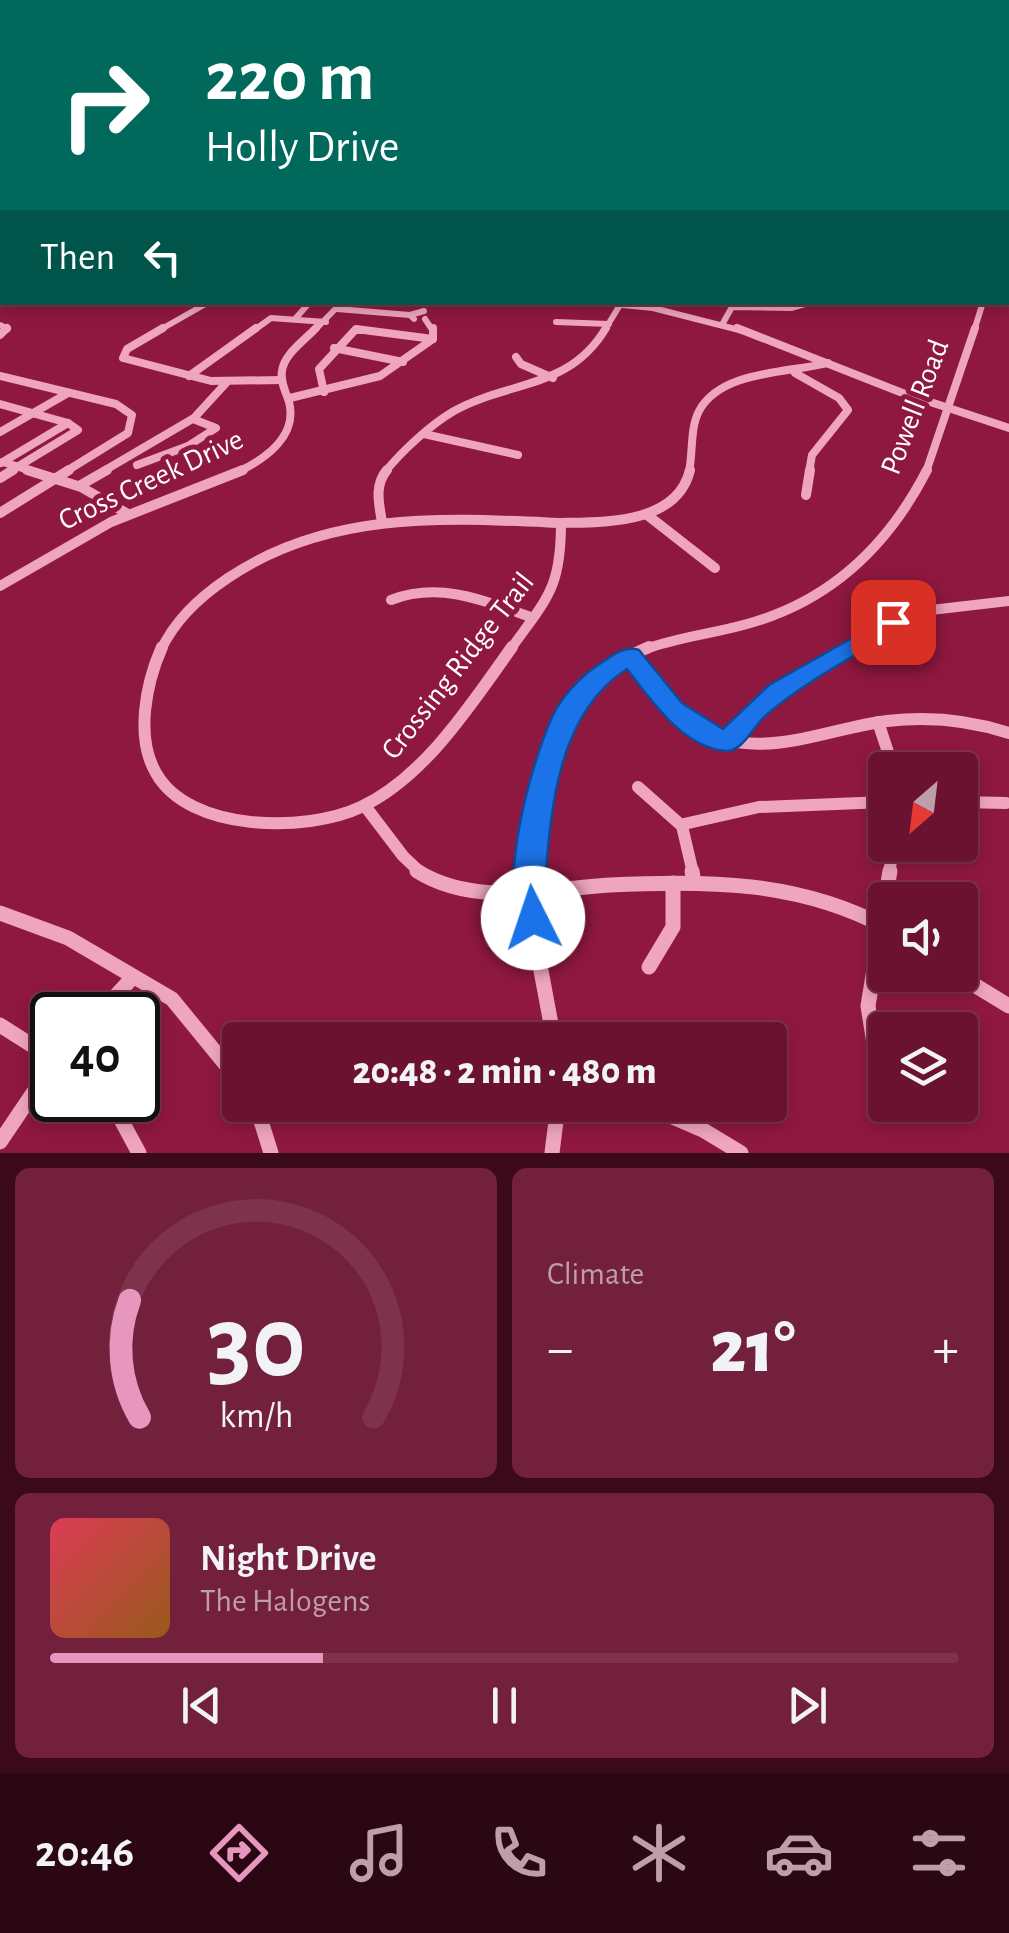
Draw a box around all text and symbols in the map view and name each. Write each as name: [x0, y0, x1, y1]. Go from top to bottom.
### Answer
icon: right: [40, 40, 170, 170]
text: 220 m: [205, 43, 374, 113]
text: Holly Drive: [205, 125, 399, 170]
icon: left: [135, 230, 190, 285]
text: Then: [40, 239, 115, 277]
street label: Powell Road: [876, 335, 954, 479]
street label: Cross Creek Drive: [54, 424, 248, 536]
street label: Crossing Ridge Trail: [376, 567, 540, 765]
pin: [851, 580, 936, 665]
icon: arrive: [866, 595, 921, 650]
north arrow: [868, 752, 978, 862]
map controls: [868, 752, 978, 1122]
position arrow: [481, 866, 585, 970]
button: sound: [868, 882, 978, 992]
speed limit sign: 40: [30, 992, 160, 1122]
button: layers: [868, 1012, 978, 1122]
text: 20:48 · 2 min · 480 m: [352, 1053, 657, 1091]
text: Climate: [547, 1258, 644, 1290]
text: 30: [206, 1292, 306, 1396]
text: 21°: [710, 1311, 796, 1386]
text: −: [547, 1322, 573, 1377]
text: +: [933, 1322, 959, 1377]
text: km/h: [219, 1398, 293, 1434]
text: Night Drive: [200, 1540, 376, 1578]
text: The Halogens: [200, 1585, 370, 1617]
icon: previous: [174, 1678, 229, 1733]
icon: pause: [477, 1678, 532, 1733]
icon: next: [780, 1678, 835, 1733]
icon: directions: [204, 1818, 274, 1888]
icon: music: [344, 1818, 414, 1888]
icon: phone: [484, 1818, 554, 1888]
icon: climate: [624, 1818, 694, 1888]
icon: car: [764, 1818, 834, 1888]
icon: filters: [904, 1818, 974, 1888]
text: 20:46: [35, 1830, 134, 1875]

